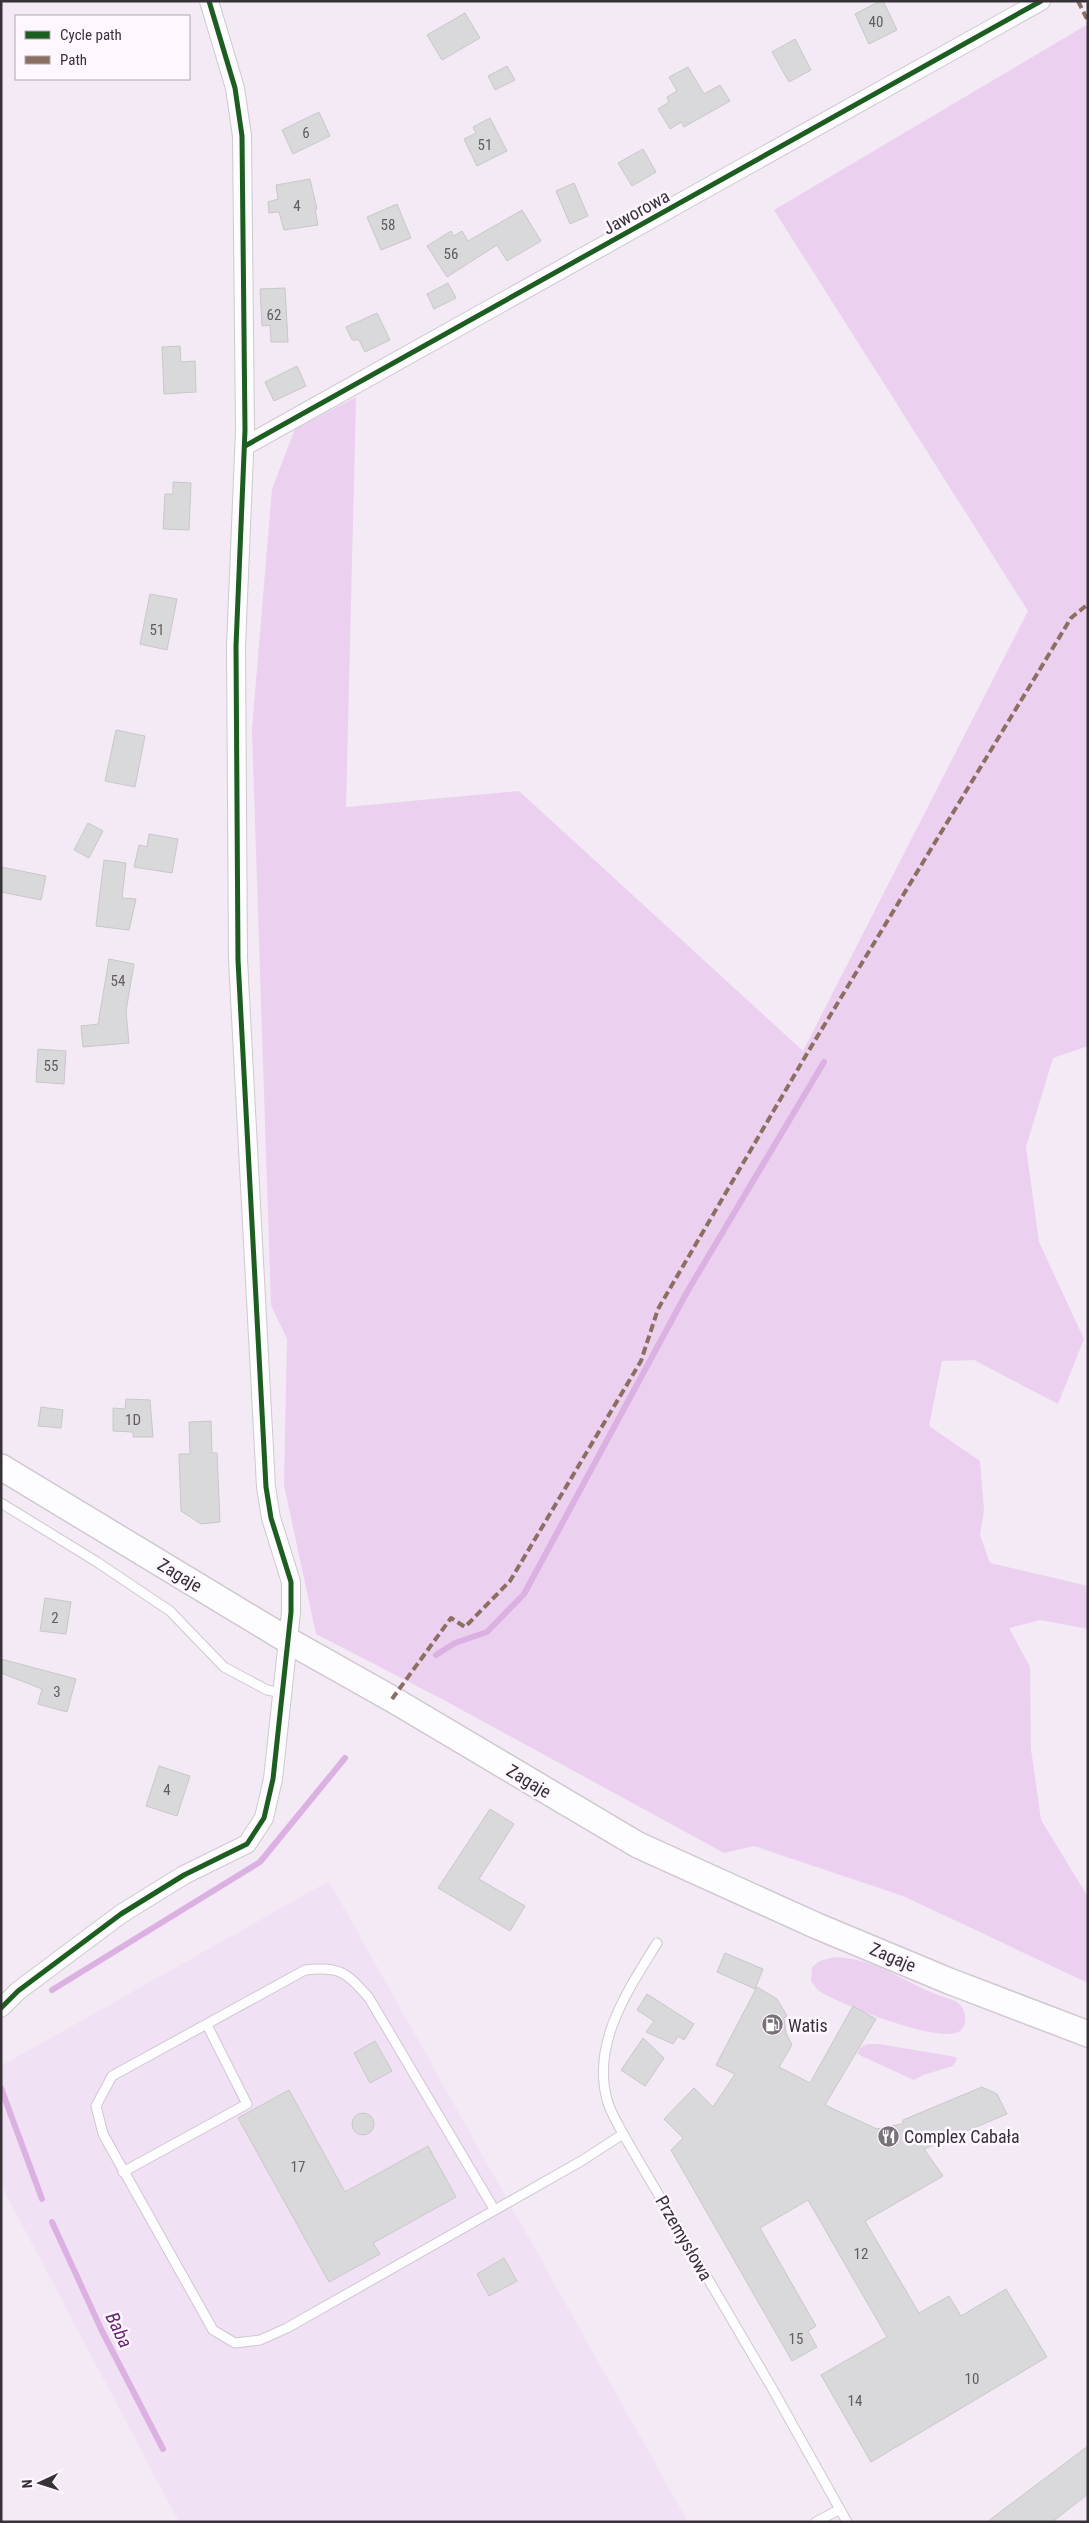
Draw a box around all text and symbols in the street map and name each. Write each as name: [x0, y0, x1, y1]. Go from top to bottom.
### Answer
house number: 40: [869, 13, 883, 31]
legend: [15, 15, 190, 80]
text: Cycle path: [60, 26, 122, 44]
text: Path: [60, 51, 87, 69]
house number: 6: [302, 124, 310, 142]
house number: 51: [478, 136, 492, 154]
street label: Jaworowa: [599, 185, 673, 239]
house number: 4: [293, 197, 301, 215]
house number: 58: [381, 216, 395, 234]
house number: 56: [444, 245, 458, 263]
house number: 62: [267, 306, 281, 324]
house number: 51: [150, 621, 164, 639]
house number: 54: [111, 972, 125, 990]
house number: 55: [44, 1057, 58, 1075]
house number: 1D: [125, 1411, 141, 1429]
street label: Zagaje: [154, 1554, 206, 1596]
house number: 2: [51, 1609, 59, 1627]
house number: 3: [53, 1683, 61, 1701]
street label: Zagaje: [503, 1760, 555, 1802]
house number: 4: [163, 1781, 171, 1799]
street label: Zagaje: [867, 1938, 919, 1976]
fuel station icon: Watis: [760, 2013, 784, 2037]
place label: Watis: [788, 2015, 828, 2036]
restaurant icon: Complex Cabała: [876, 2124, 900, 2148]
place label: Complex Cabała: [904, 2126, 1020, 2147]
house number: 17: [291, 2158, 305, 2176]
street label: Przemysłowa: [651, 2192, 717, 2284]
house number: 12: [854, 2245, 868, 2263]
water label: Baba: [101, 2308, 137, 2352]
house number: 15: [789, 2330, 803, 2348]
house number: 10: [965, 2370, 979, 2388]
house number: 14: [848, 2392, 862, 2410]
north arrow: [15, 2458, 65, 2508]
text: N: [19, 2479, 35, 2489]

